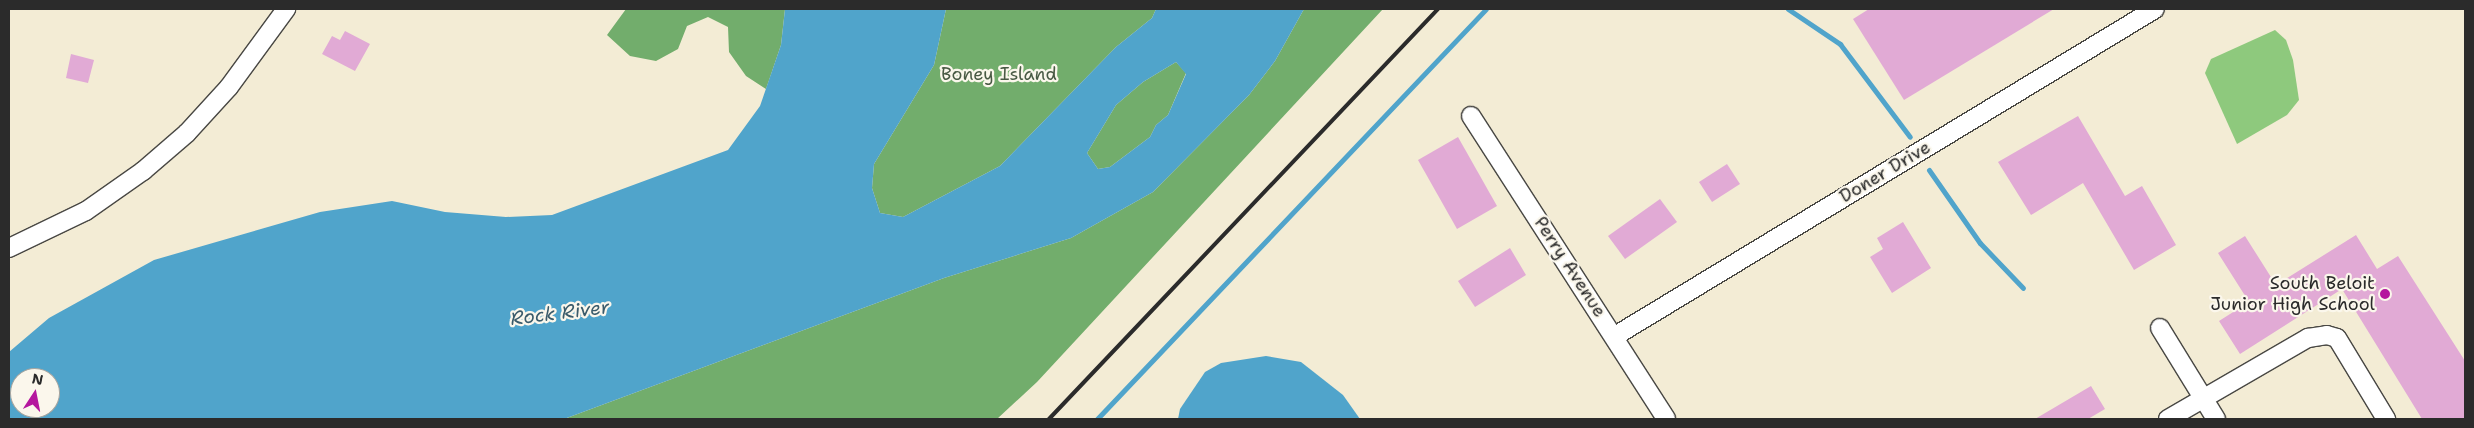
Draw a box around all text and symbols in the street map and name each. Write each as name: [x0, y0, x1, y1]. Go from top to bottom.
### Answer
park label: Boney Island: [941, 63, 1057, 85]
street label: Doner Drive: [1836, 136, 1934, 208]
street label: Perry Avenue: [1529, 213, 1611, 321]
place label: South Beloit Junior High School: [2210, 273, 2375, 316]
marker: South Beloit Junior High School: [2379, 288, 2391, 300]
water label: Rock River: [509, 296, 611, 330]
north arrow: [10, 368, 60, 418]
text: N: [31, 369, 45, 389]

